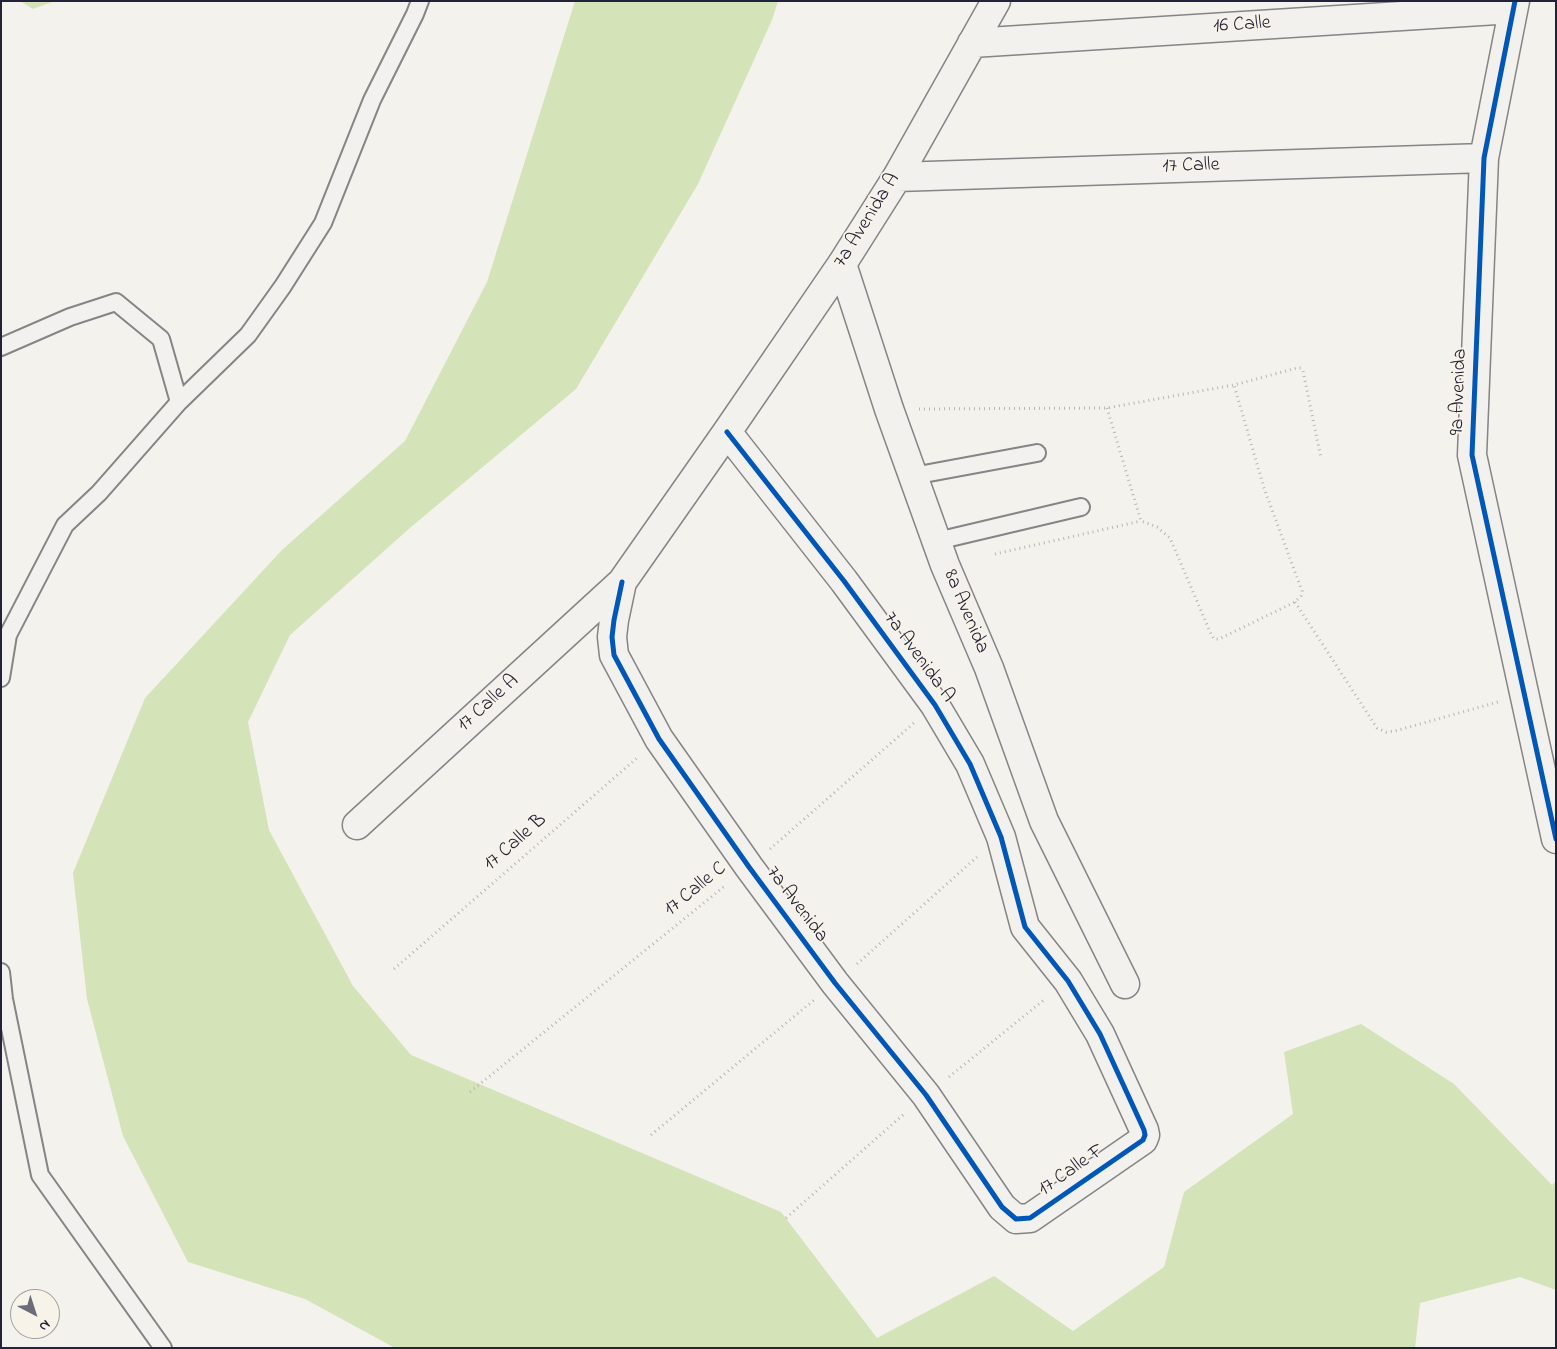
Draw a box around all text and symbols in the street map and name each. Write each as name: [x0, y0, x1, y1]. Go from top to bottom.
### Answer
street label: 16 Calle: [1212, 12, 1272, 40]
street label: 17 Calle: [1162, 154, 1220, 180]
street label: 7a Avenida A: [830, 169, 906, 273]
street label: 9a Avenida: [1446, 348, 1474, 436]
street label: 8a Avenida: [937, 567, 993, 657]
street label: 7a Avenida A: [877, 608, 959, 708]
street label: 17 Calle A: [453, 670, 525, 738]
street label: 17 Calle B: [480, 809, 552, 877]
street label: 17 Calle C: [660, 858, 732, 922]
street label: 7a Avenida: [760, 862, 832, 948]
street label: 17 Calle F: [1034, 1140, 1110, 1202]
north arrow: [10, 1289, 60, 1339]
text: N: [34, 1314, 55, 1336]

